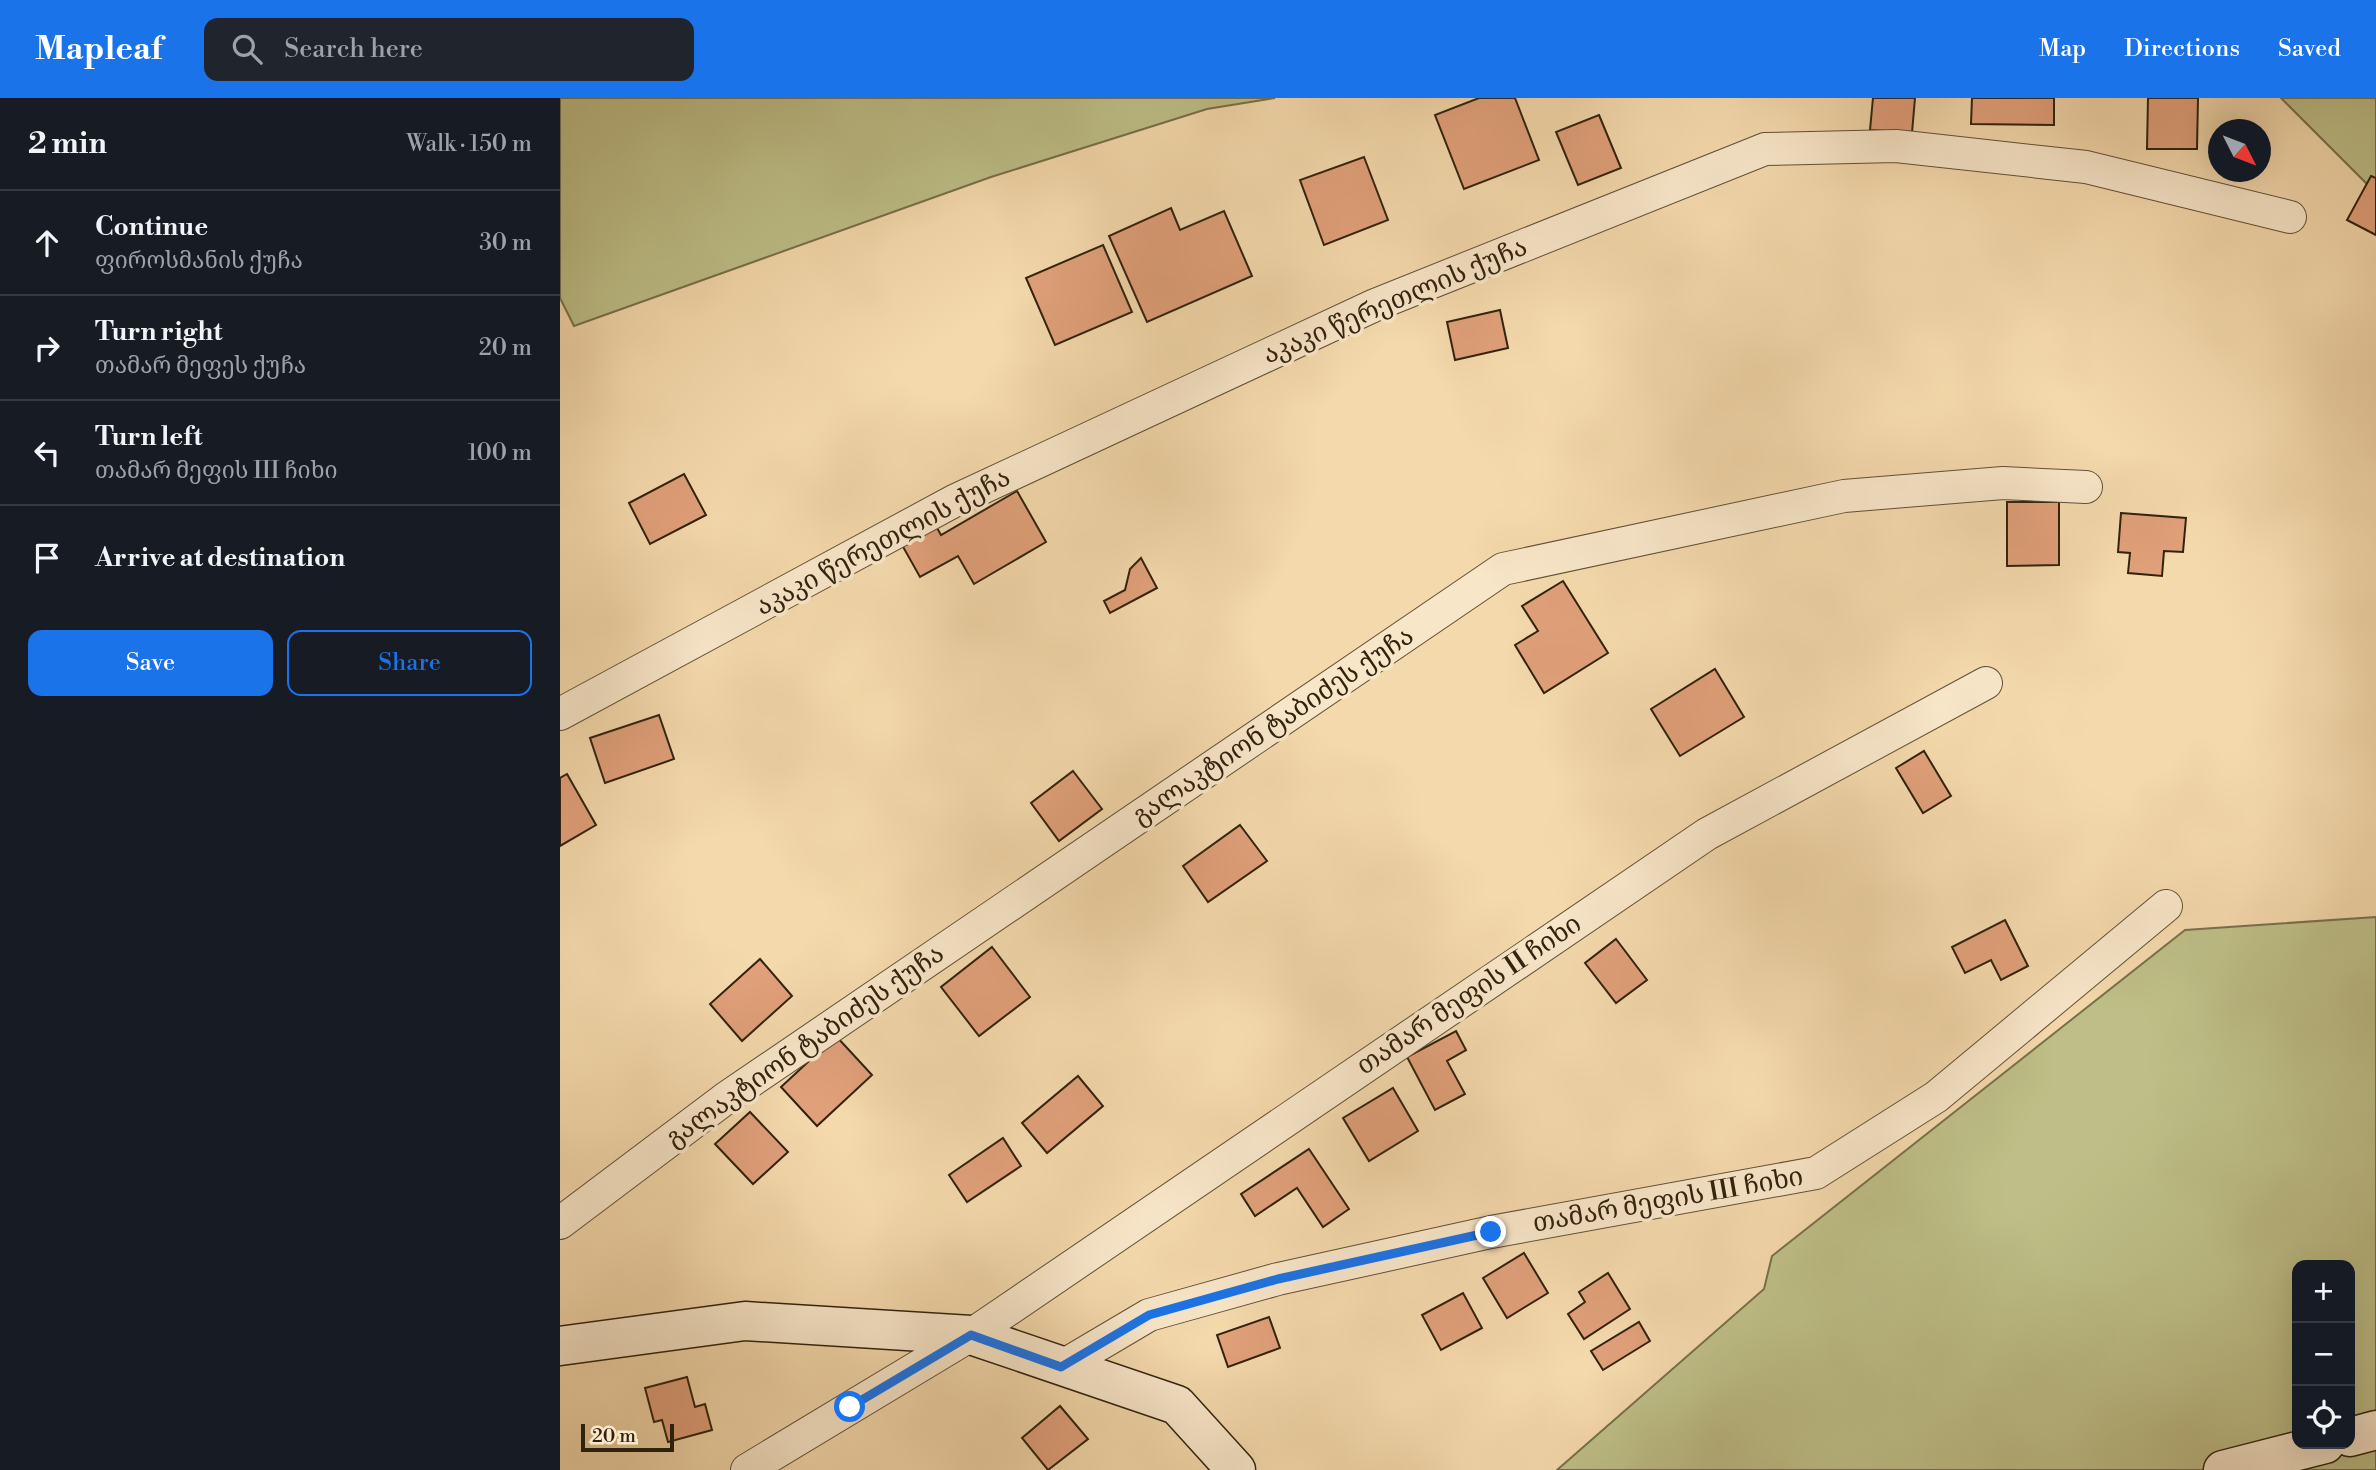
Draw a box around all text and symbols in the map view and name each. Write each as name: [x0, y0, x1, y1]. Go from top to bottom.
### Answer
search box: [204, 18, 694, 81]
text: Mapleaf: [35, 29, 162, 70]
icon: search: [228, 30, 266, 68]
text: Search here: [284, 33, 423, 65]
text: Map: [2039, 34, 2086, 64]
text: Directions: [2124, 34, 2240, 64]
text: Saved: [2278, 34, 2341, 64]
north arrow: [2208, 119, 2271, 182]
text: 2 min: [28, 125, 107, 163]
text: Walk · 150 m: [406, 130, 532, 158]
text: Continue: [95, 211, 208, 243]
icon: ahead: [28, 224, 66, 262]
text: 30 m: [479, 229, 532, 257]
street label: აკაკი წერეთლის ქუჩა: [1258, 231, 1532, 371]
text: ფიროსმანის ქუჩა: [95, 247, 303, 275]
text: Turn right: [95, 316, 223, 348]
icon: right: [28, 329, 66, 367]
text: 20 m: [479, 334, 532, 362]
text: თამარ მეფეს ქუჩა: [95, 352, 306, 380]
text: Turn left: [95, 421, 203, 453]
icon: left: [28, 434, 66, 472]
text: 100 m: [467, 439, 532, 467]
text: თამარ მეფის III ჩიხი: [95, 457, 338, 485]
street label: აკაკი წერეთლის ქუჩა: [750, 461, 1016, 623]
icon: arrive: [28, 539, 66, 577]
text: Arrive at destination: [95, 542, 345, 574]
street label: გალაკტიონ ტაბიძეს ქუჩა: [1126, 620, 1420, 832]
button: Save: [28, 630, 273, 696]
button: Share: [287, 630, 532, 696]
street label: თამარ მეფის II ჩიხი: [1351, 908, 1587, 1082]
street label: გალაკტიონ ტაბიძეს ქუჩა: [660, 938, 950, 1154]
street label: თამარ მეფის III ჩიხი: [1530, 1160, 1806, 1240]
route end: [1475, 1216, 1506, 1247]
map controls: [2292, 1260, 2355, 1449]
button: +: [2292, 1260, 2355, 1323]
button: −: [2292, 1323, 2355, 1386]
button: locate: [2292, 1386, 2355, 1449]
route start: [834, 1391, 865, 1422]
scale bar: [581, 1421, 674, 1453]
text: 20 m: [592, 1424, 636, 1448]

